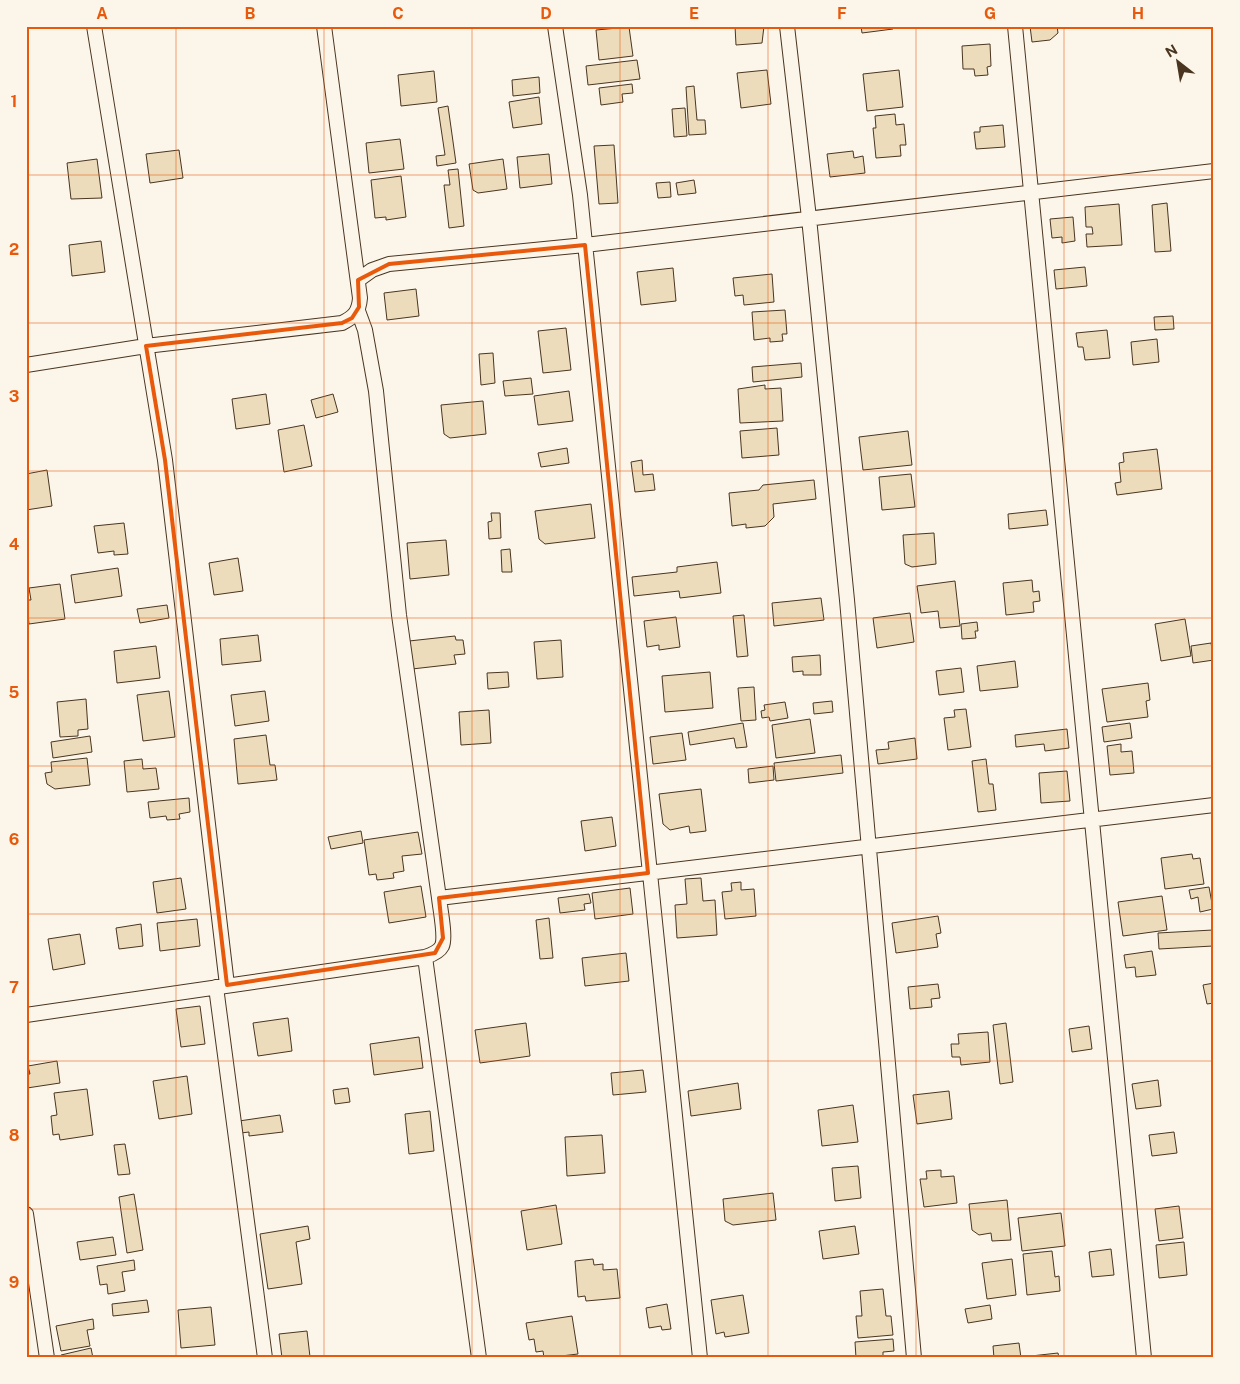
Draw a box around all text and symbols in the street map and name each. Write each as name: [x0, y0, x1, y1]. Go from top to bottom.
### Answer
text: A: [96, 4, 108, 23]
text: B: [245, 4, 256, 23]
text: C: [392, 4, 404, 23]
text: D: [540, 4, 552, 23]
text: E: [689, 4, 699, 23]
text: F: [837, 4, 847, 23]
text: G: [984, 4, 996, 23]
text: H: [1132, 4, 1144, 23]
north arrow: [1152, 38, 1202, 88]
text: N: [1162, 41, 1180, 61]
text: 1: [11, 92, 17, 111]
text: 2: [9, 240, 19, 259]
text: 3: [9, 387, 19, 406]
text: 4: [9, 535, 20, 554]
text: 5: [9, 683, 20, 702]
text: 6: [9, 830, 19, 849]
text: 7: [9, 978, 19, 997]
text: 8: [9, 1126, 20, 1145]
text: 9: [9, 1273, 19, 1292]

